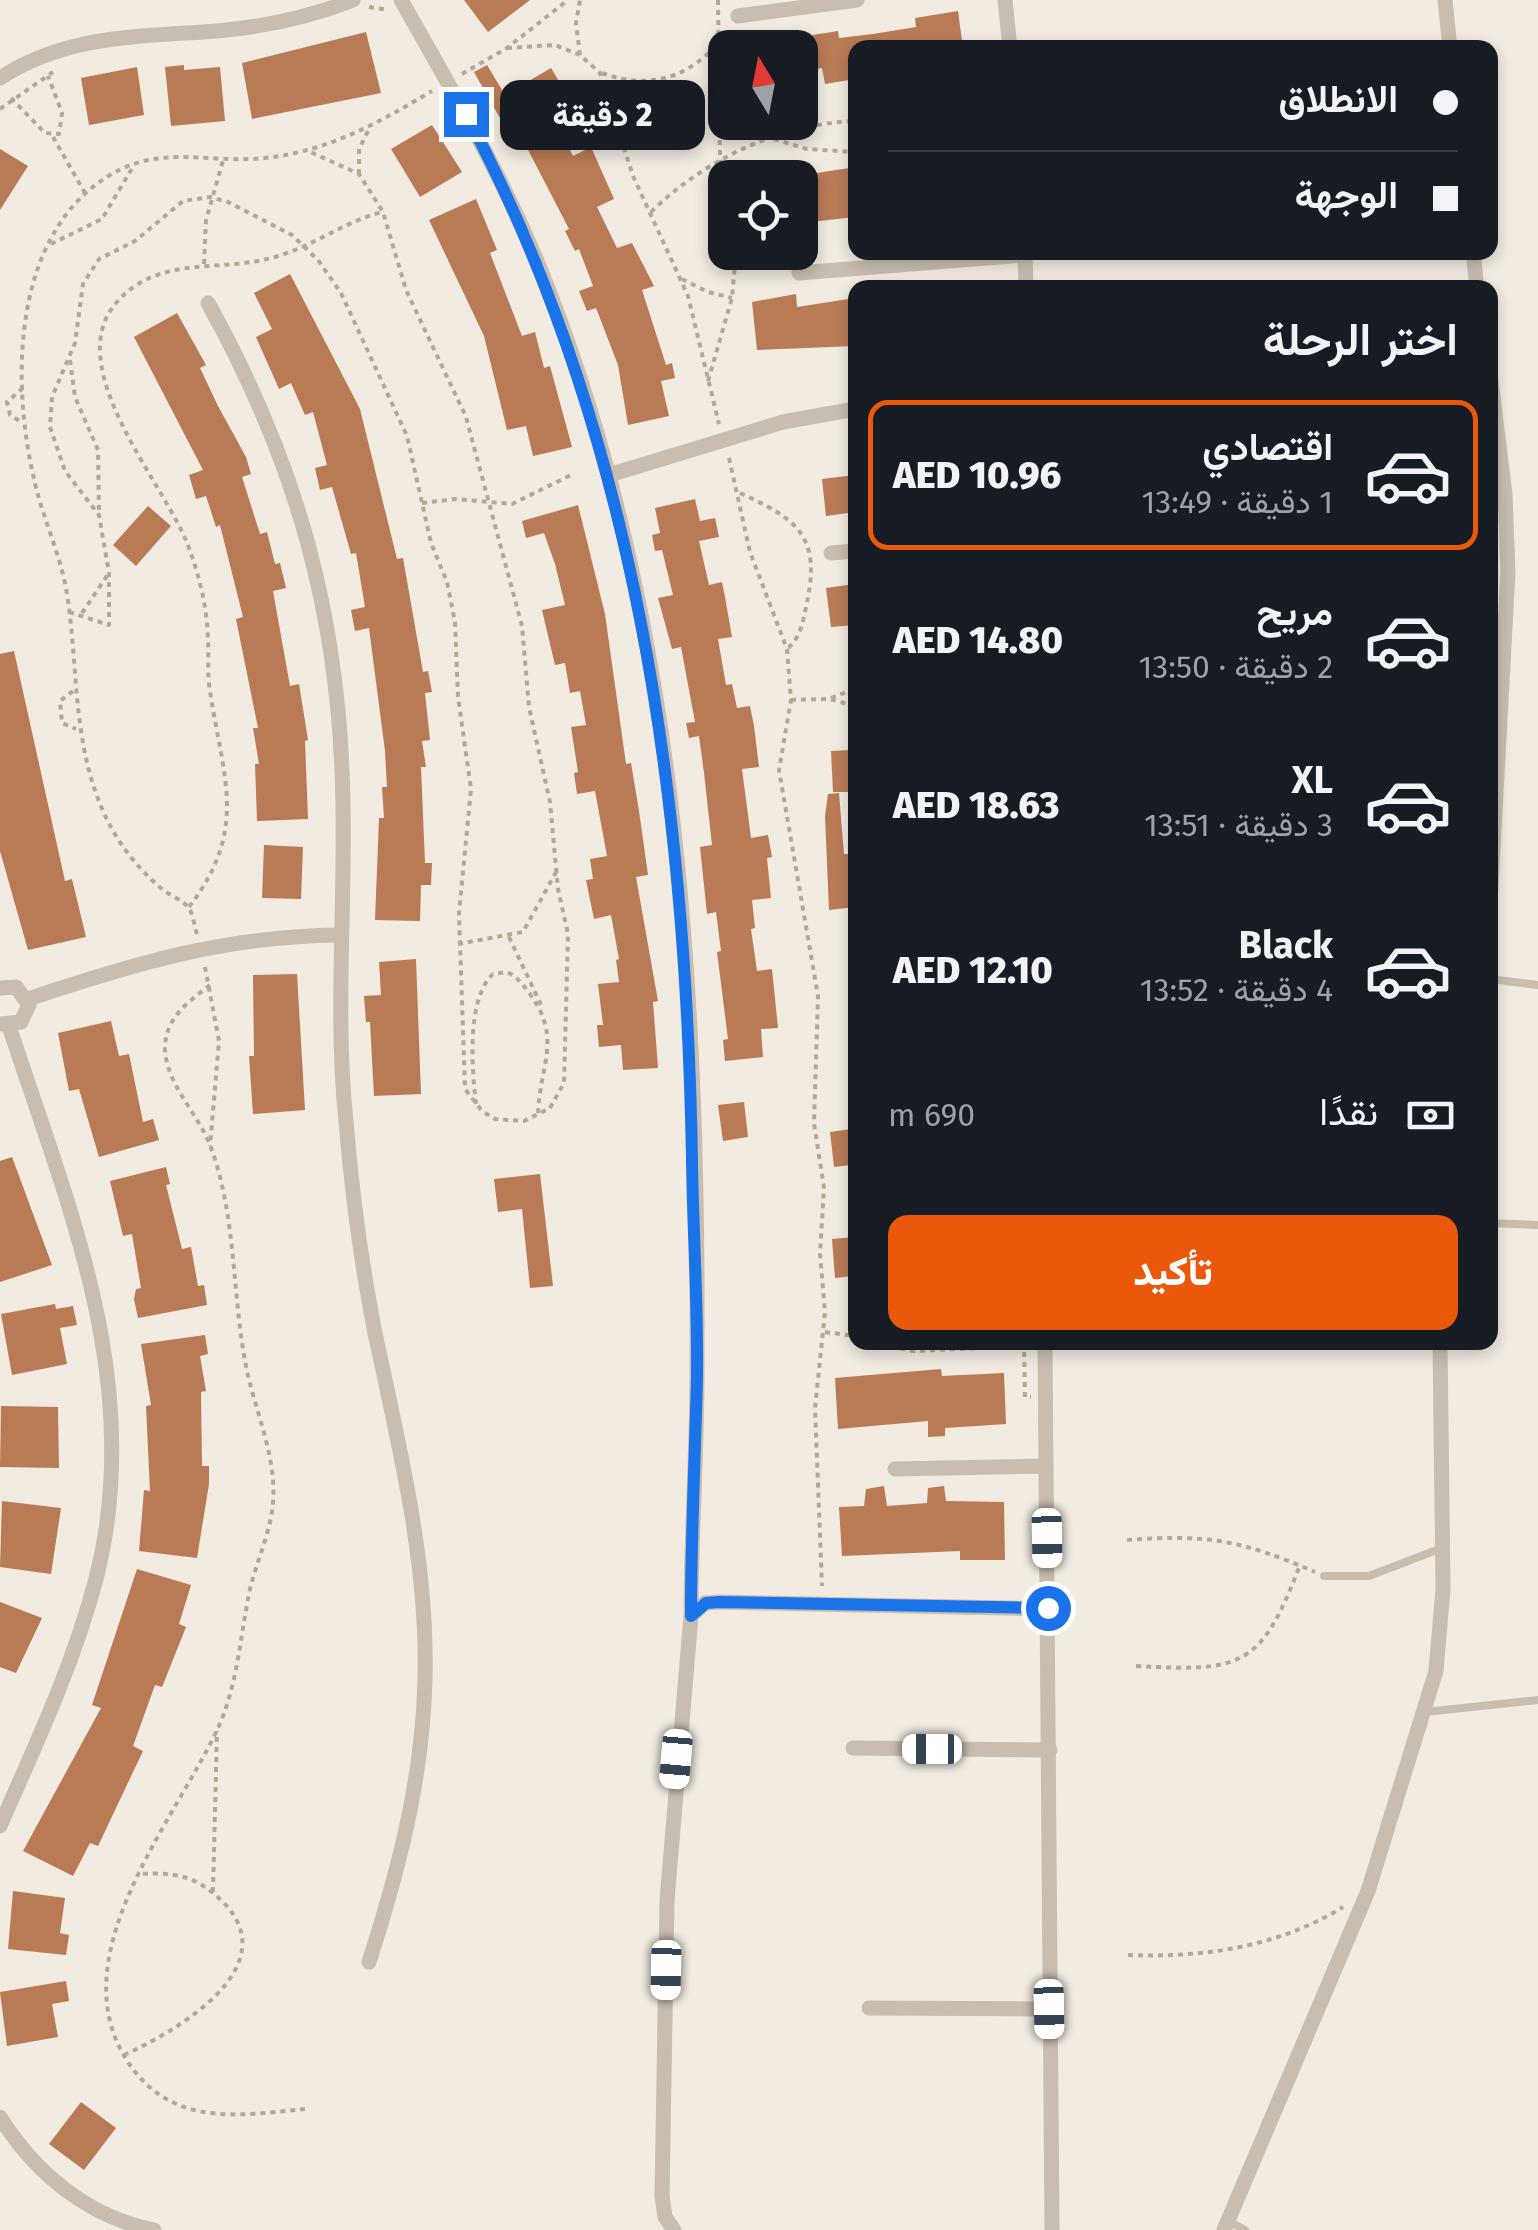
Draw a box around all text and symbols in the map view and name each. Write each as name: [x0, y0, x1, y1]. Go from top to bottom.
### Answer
north arrow: [708, 30, 818, 140]
map controls: [708, 30, 818, 270]
text: الانطلاق: [1279, 76, 1398, 122]
callout: 2 دقيقة: [501, 79, 706, 149]
route end: [444, 92, 489, 137]
text: 2 دقيقة: [553, 96, 652, 134]
button: locate: [708, 160, 818, 270]
text: الوجهة: [1295, 172, 1398, 218]
text: اختر الرحلة: [1263, 313, 1458, 367]
text: اقتصادي: [1202, 424, 1333, 470]
icon: car: [1363, 430, 1453, 520]
text: AED 10.96: [893, 452, 1061, 498]
text: 1 دقيقة · 13:49: [1141, 483, 1333, 521]
text: مريح: [1257, 589, 1333, 635]
icon: car: [1363, 595, 1453, 685]
text: AED 14.80: [893, 617, 1063, 663]
text: 2 دقيقة · 13:50: [1138, 648, 1333, 686]
text: XL: [1291, 757, 1333, 803]
icon: car: [1363, 760, 1453, 850]
text: AED 18.63: [893, 782, 1060, 828]
text: 3 دقيقة · 13:51: [1144, 806, 1333, 844]
text: Black: [1238, 922, 1333, 968]
icon: car: [1363, 925, 1453, 1015]
text: AED 12.10: [893, 947, 1053, 993]
text: 4 دقيقة · 13:52: [1140, 971, 1333, 1009]
icon: cash: [1403, 1088, 1458, 1143]
text: نقدًا: [1319, 1089, 1378, 1135]
text: 690 m: [888, 1096, 975, 1134]
button: تأكيد: [888, 1215, 1458, 1330]
car: [1031, 1508, 1063, 1568]
route start: [1026, 1586, 1071, 1631]
car: [658, 1728, 694, 1790]
car: [902, 1734, 962, 1764]
car: [650, 1940, 682, 2000]
car: [1033, 1979, 1065, 2039]

